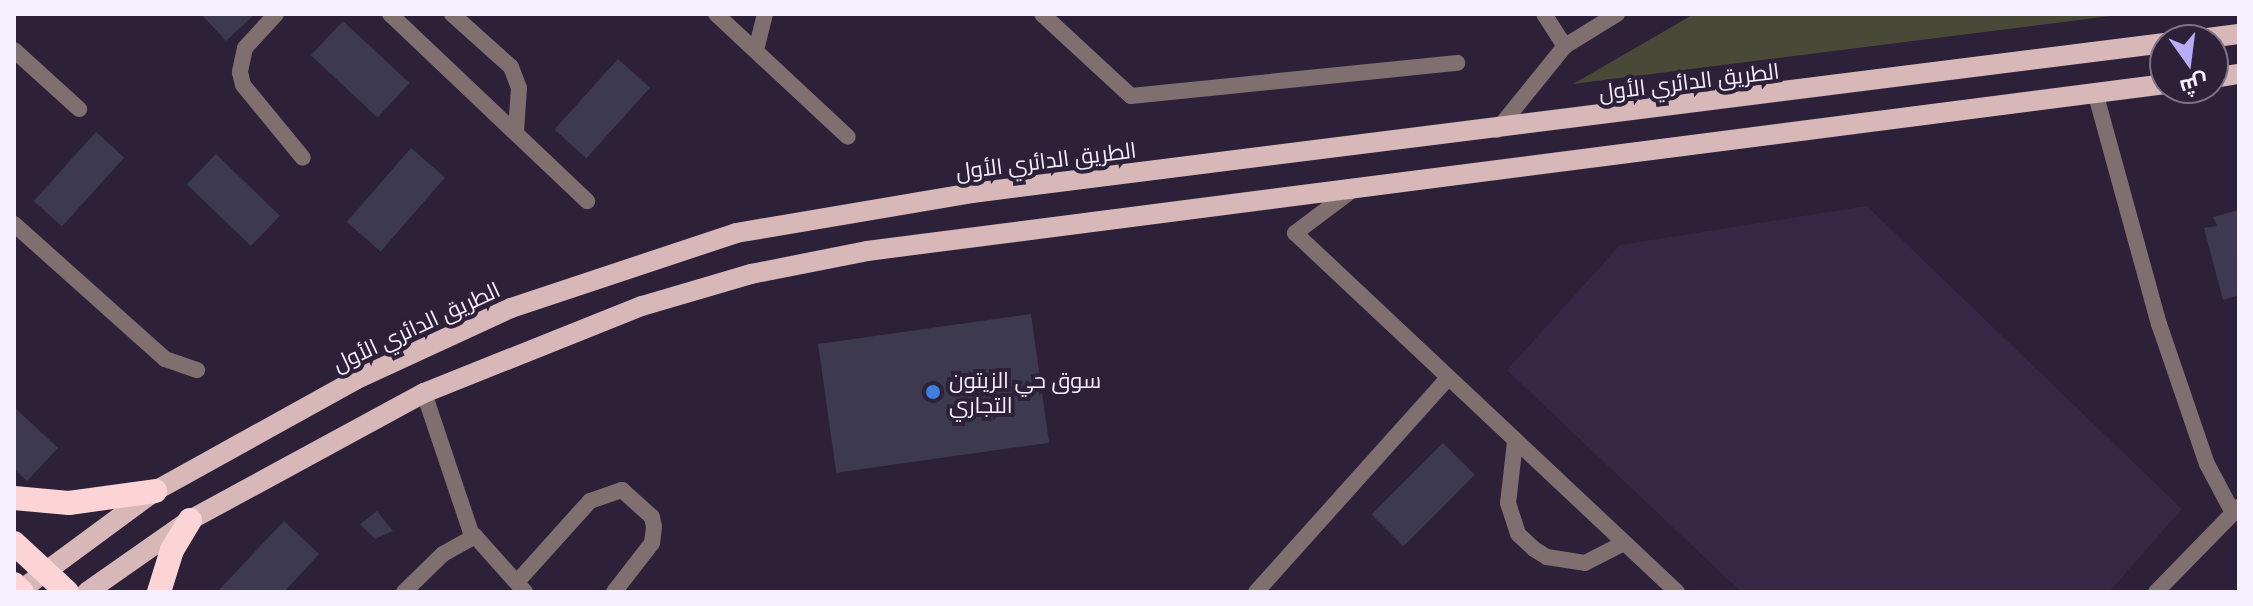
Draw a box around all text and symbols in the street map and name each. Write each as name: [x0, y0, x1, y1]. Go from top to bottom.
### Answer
north arrow: [2149, 24, 2229, 104]
street label: الطريق الدائري الأول: [1597, 57, 1781, 105]
text: ش: [2177, 68, 2212, 103]
street label: الطريق الدائري الأول: [954, 136, 1138, 184]
street label: الطريق الدائري الأول: [328, 276, 504, 376]
place label: سوق حي الزيتون التجاري: [949, 366, 1101, 418]
marker: سوق حي الزيتون التجاري: [924, 383, 942, 401]

